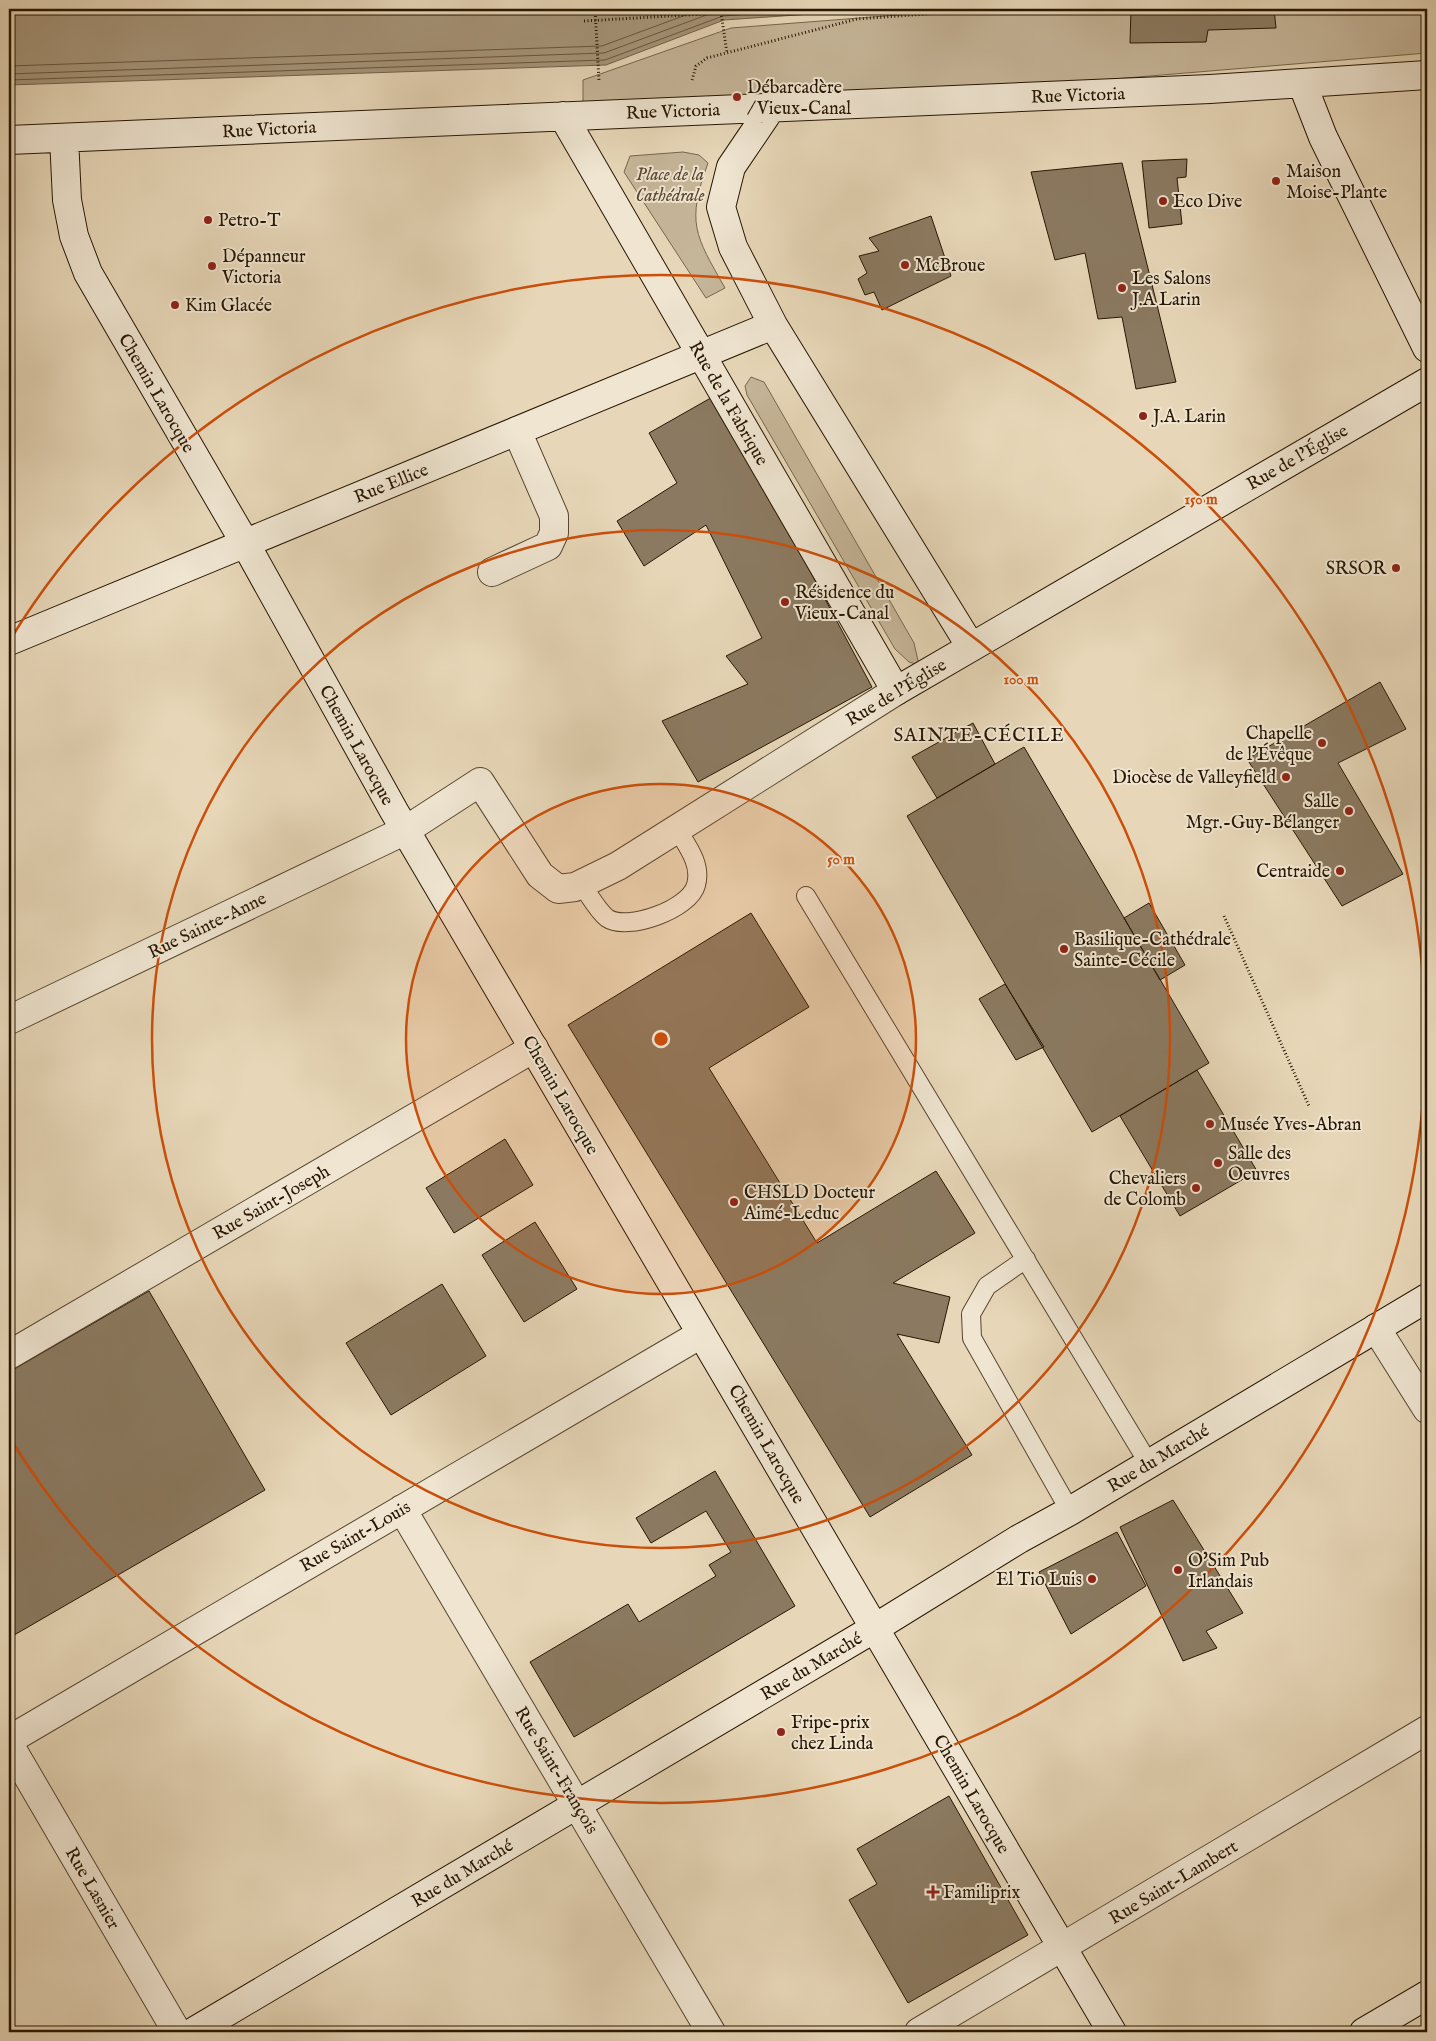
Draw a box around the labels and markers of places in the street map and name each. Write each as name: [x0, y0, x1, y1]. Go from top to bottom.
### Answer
place label: Débarcadère / Vieux-Canal: [747, 77, 851, 121]
marker: Débarcadère / Vieux-Canal: [731, 91, 743, 103]
place label: Maison Moise-Plante: [1286, 161, 1387, 205]
marker: Maison Moise-Plante: [1270, 175, 1282, 187]
place label: Eco Dive: [1173, 191, 1242, 214]
marker: Eco Dive: [1157, 195, 1169, 207]
place label: Petro-T: [218, 210, 280, 233]
marker: Petro-T: [202, 214, 214, 226]
place label: Dépanneur Victoria: [221, 246, 306, 290]
place label: McBroue: [915, 255, 985, 278]
marker: McBroue: [899, 259, 911, 271]
marker: Dépanneur Victoria: [206, 260, 218, 272]
place label: Les Salons J.A Larin: [1130, 268, 1211, 312]
marker: Les Salons J.A Larin: [1116, 282, 1128, 294]
place label: Kim Glacée: [185, 295, 272, 318]
marker: Kim Glacée: [169, 299, 181, 311]
place label: J.A. Larin: [1151, 406, 1226, 429]
marker: J.A. Larin: [1137, 410, 1149, 422]
place label: SRSOR: [1326, 558, 1387, 581]
marker: SRSOR: [1390, 562, 1402, 574]
place label: Résidence du Vieux-Canal: [794, 582, 894, 626]
marker: Résidence du Vieux-Canal: [779, 596, 791, 608]
place label: Chapelle de l'Évêque: [1225, 723, 1312, 767]
marker: Chapelle de l'Évêque: [1316, 737, 1328, 749]
place label: Diocèse de Valleyfield: [1112, 767, 1276, 790]
marker: Diocèse de Valleyfield: [1280, 771, 1292, 783]
place label: Salle Mgr.-Guy-Bélanger: [1186, 791, 1339, 835]
marker: Salle Mgr.-Guy-Bélanger: [1343, 805, 1355, 817]
place label: Centraide: [1256, 861, 1330, 884]
marker: Centraide: [1334, 865, 1346, 877]
place label: Basilique-Cathédrale Sainte-Cécile: [1074, 929, 1231, 973]
marker: Basilique-Cathédrale Sainte-Cécile: [1058, 943, 1070, 955]
centre of rings: [652, 1030, 670, 1048]
place label: Musée Yves-Abran: [1220, 1114, 1362, 1137]
marker: Musée Yves-Abran: [1204, 1118, 1216, 1130]
place label: Salle des Oeuvres: [1228, 1143, 1291, 1187]
marker: Salle des Oeuvres: [1212, 1157, 1224, 1169]
place label: Chevaliers de Colomb: [1104, 1168, 1186, 1212]
place label: CHSLD Docteur Aimé-Leduc: [743, 1182, 875, 1226]
marker: Chevaliers de Colomb: [1190, 1182, 1202, 1194]
marker: CHSLD Docteur Aimé-Leduc: [728, 1196, 740, 1208]
place label: O'Sim Pub Irlandais: [1188, 1550, 1269, 1594]
marker: O'Sim Pub Irlandais: [1172, 1564, 1184, 1576]
place label: El Tio Luis: [996, 1569, 1082, 1592]
marker: El Tio Luis: [1086, 1573, 1098, 1585]
place label: Fripe-prix chez Linda: [791, 1712, 874, 1756]
marker: Fripe-prix chez Linda: [775, 1726, 787, 1738]
place label: Familiprix: [943, 1882, 1020, 1905]
marker: Familiprix: [927, 1886, 939, 1898]

